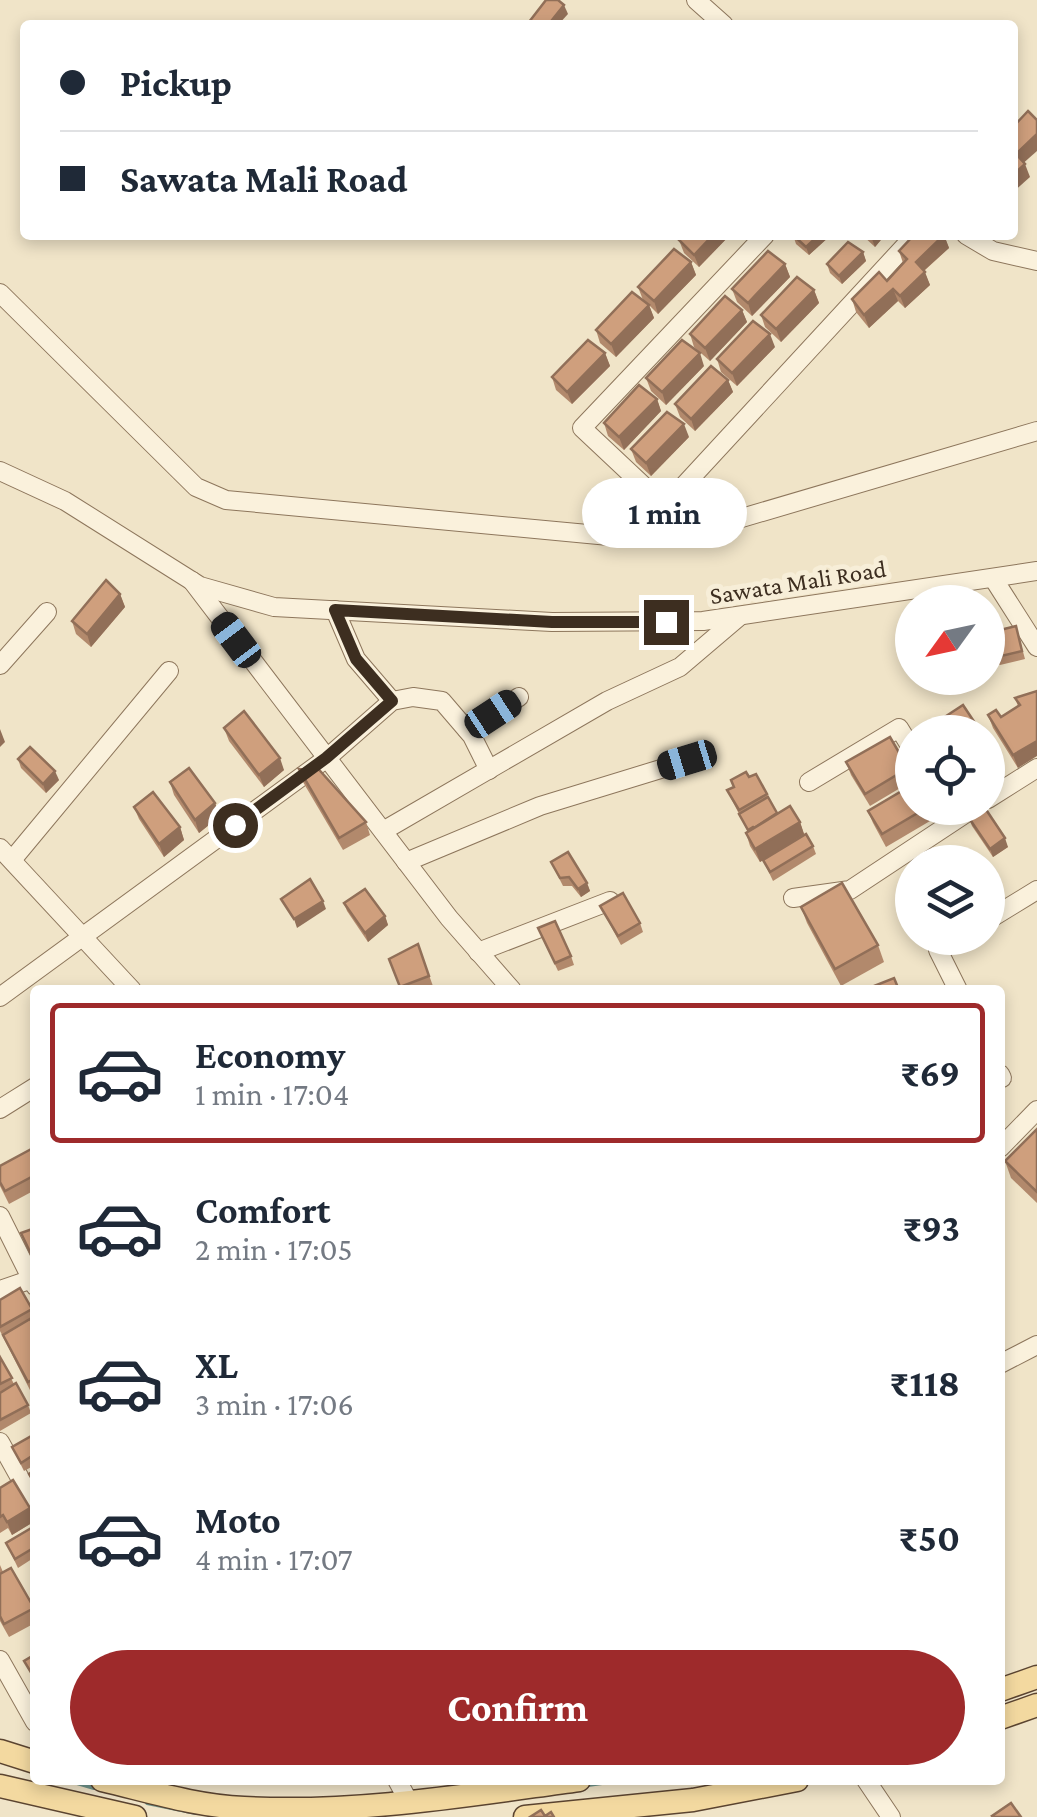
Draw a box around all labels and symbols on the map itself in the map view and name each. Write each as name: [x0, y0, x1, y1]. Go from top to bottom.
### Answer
callout: 1 min: [584, 477, 748, 547]
street label: Sawata Mali Road: [708, 555, 888, 609]
north arrow: [895, 585, 1005, 695]
route end: [644, 600, 689, 645]
car: [206, 607, 266, 673]
car: [460, 685, 526, 743]
car: [654, 737, 720, 783]
route start: [213, 803, 258, 848]

